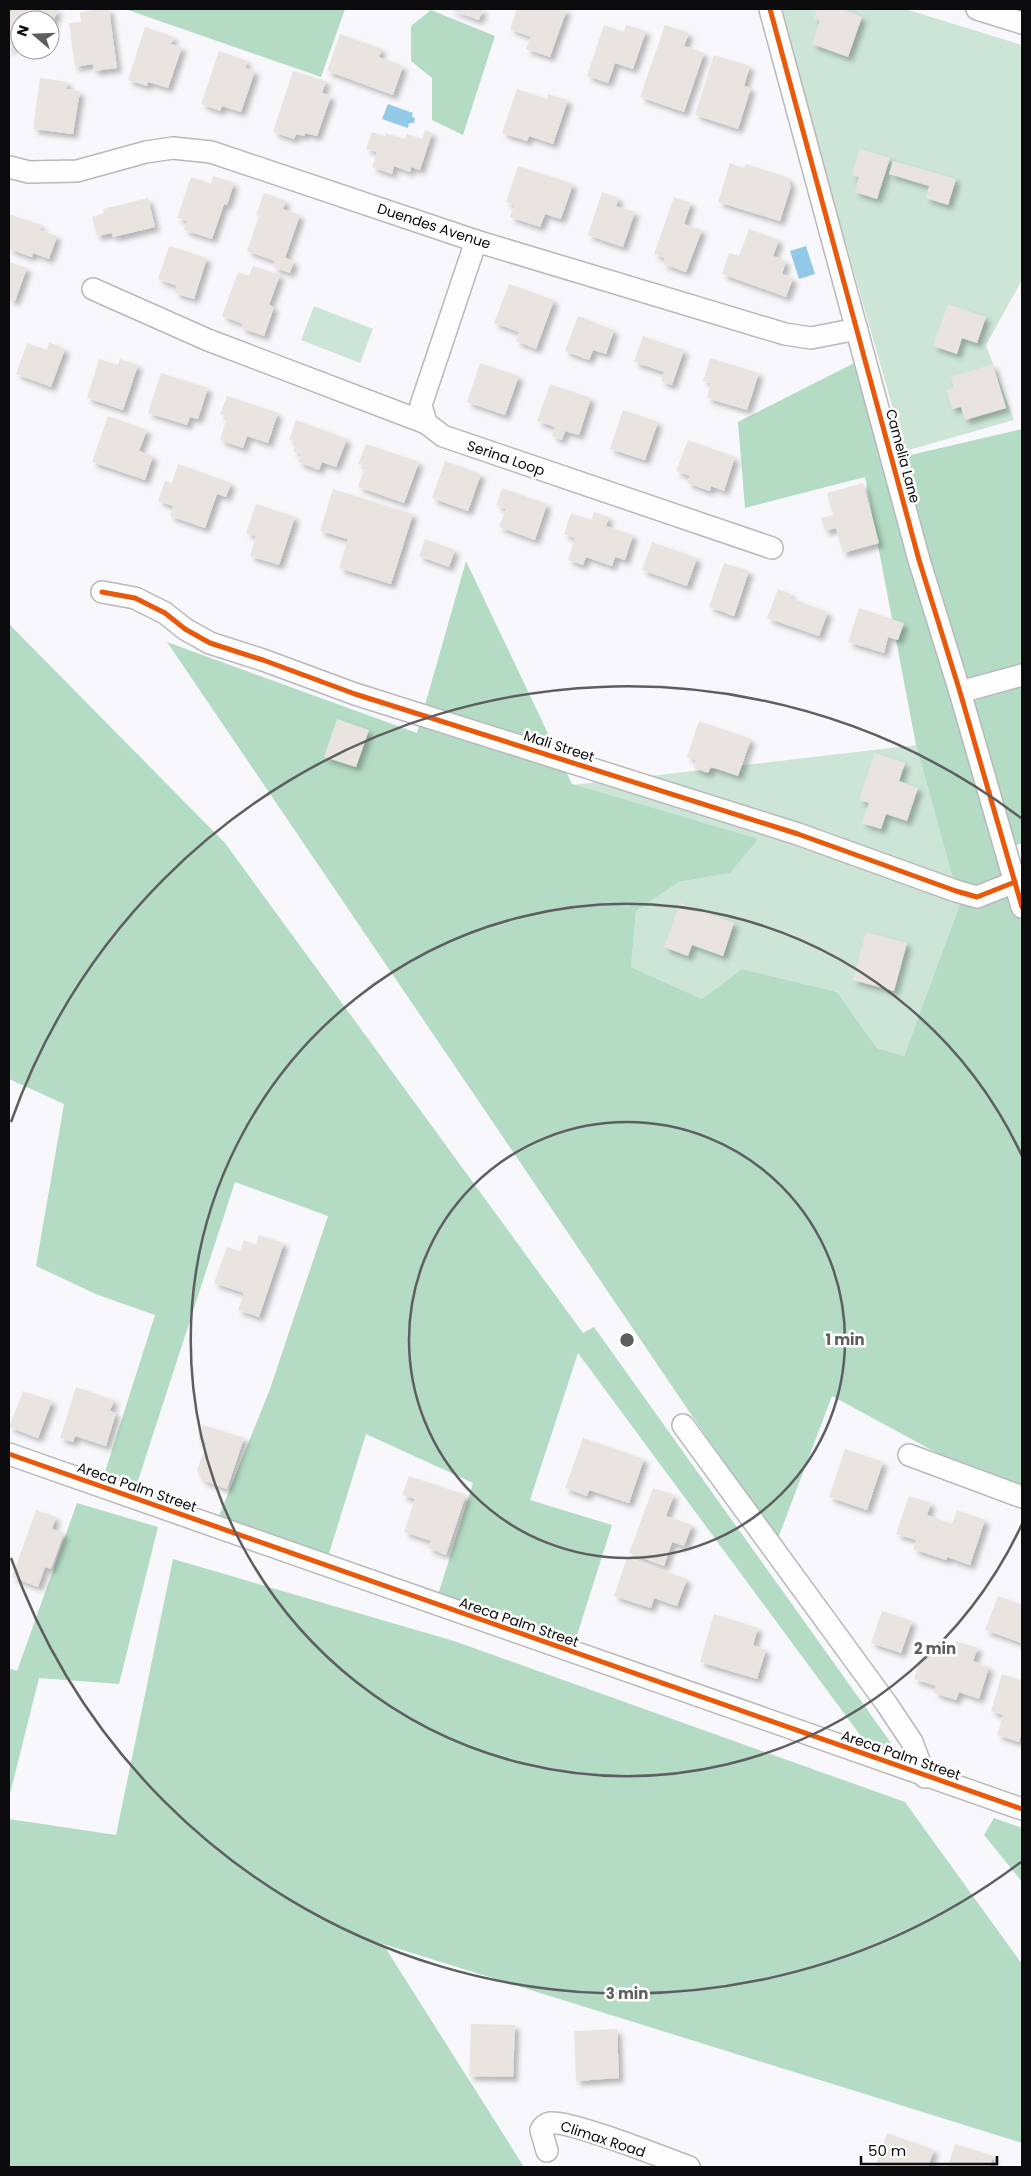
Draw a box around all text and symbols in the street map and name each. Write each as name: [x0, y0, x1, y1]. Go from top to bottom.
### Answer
north arrow: [10, 10, 60, 60]
text: N: [12, 23, 34, 39]
street label: Duendes Avenue: [375, 198, 494, 254]
street label: Camelia Lane: [881, 407, 925, 506]
street label: Serina Loop: [464, 435, 548, 481]
street label: Mali Street: [521, 725, 597, 767]
text: 1 min: [825, 1329, 865, 1350]
centre of rings: [618, 1331, 636, 1349]
street label: Areca Palm Street: [75, 1457, 199, 1517]
street label: Areca Palm Street: [457, 1592, 581, 1652]
text: 2 min: [914, 1638, 956, 1659]
street label: Areca Palm Street: [839, 1725, 963, 1785]
text: 3 min: [606, 1983, 648, 2004]
street label: Climax Road: [558, 2116, 648, 2162]
scale bar: [861, 2134, 997, 2166]
text: 50 m: [868, 2140, 906, 2161]

